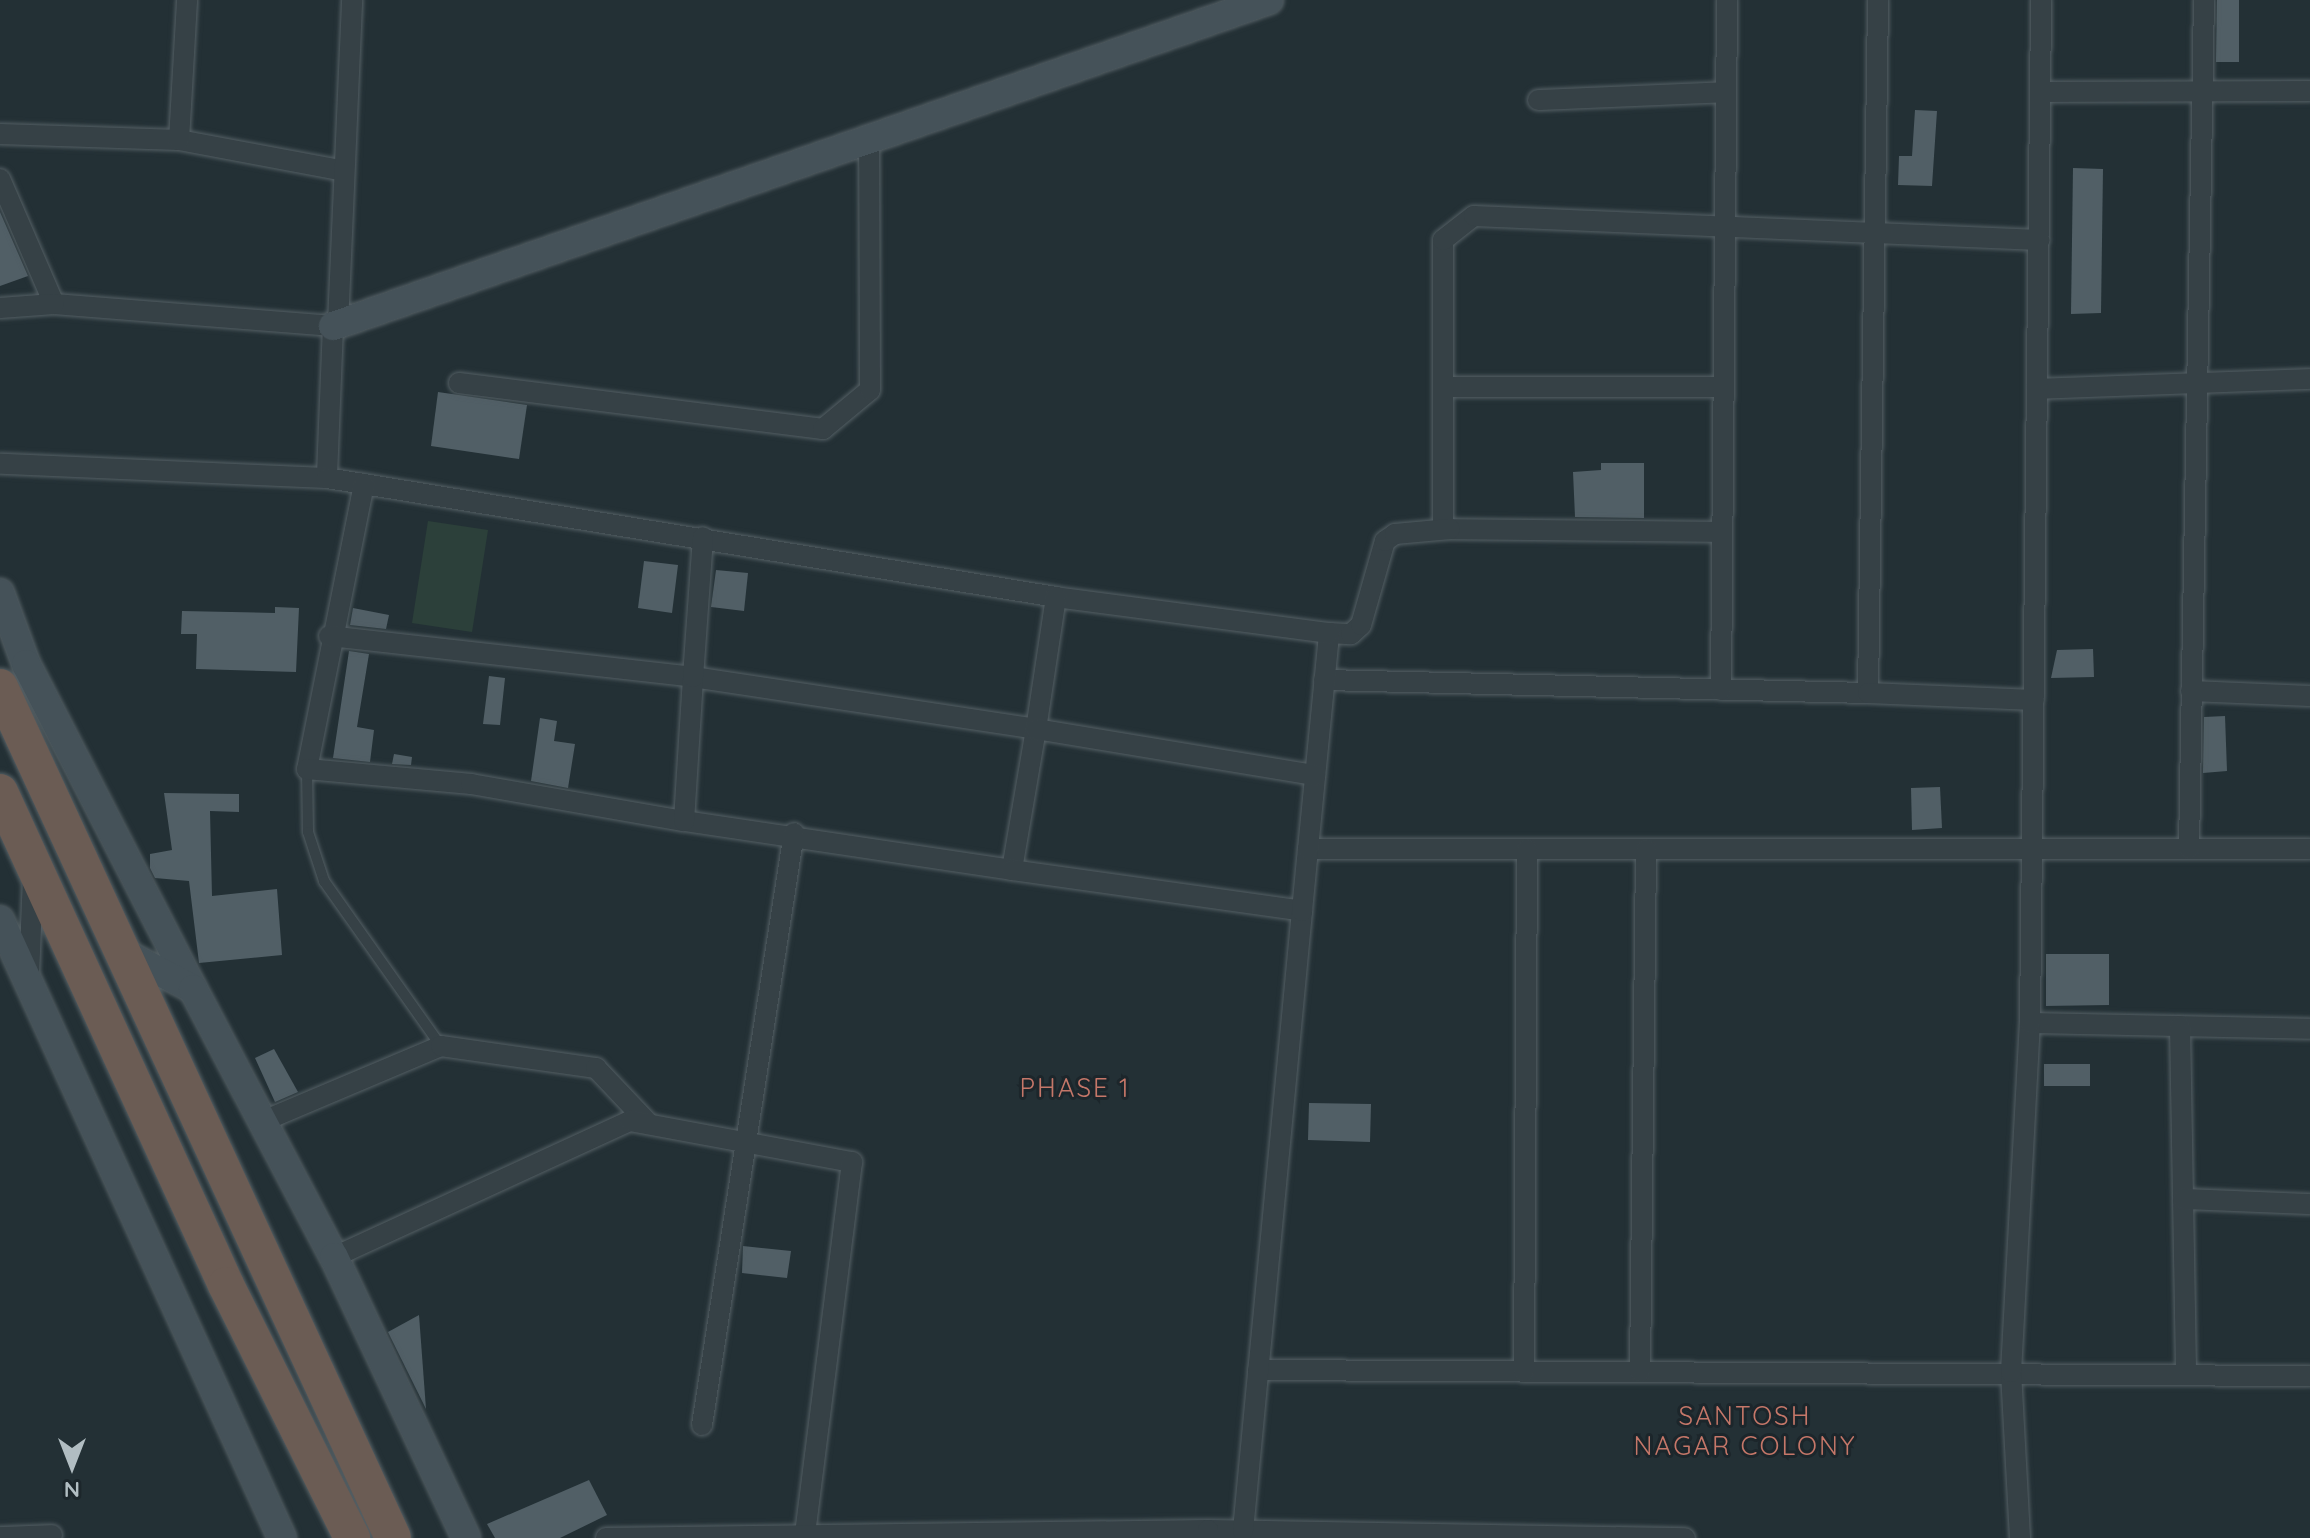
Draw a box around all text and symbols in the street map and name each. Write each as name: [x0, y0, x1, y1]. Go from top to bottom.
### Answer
district label: PHASE 1: [1019, 1072, 1131, 1104]
district label: SANTOSH NAGAR COLONY: [1634, 1400, 1856, 1462]
north arrow: [32, 1426, 112, 1506]
text: N: [64, 1476, 80, 1504]

